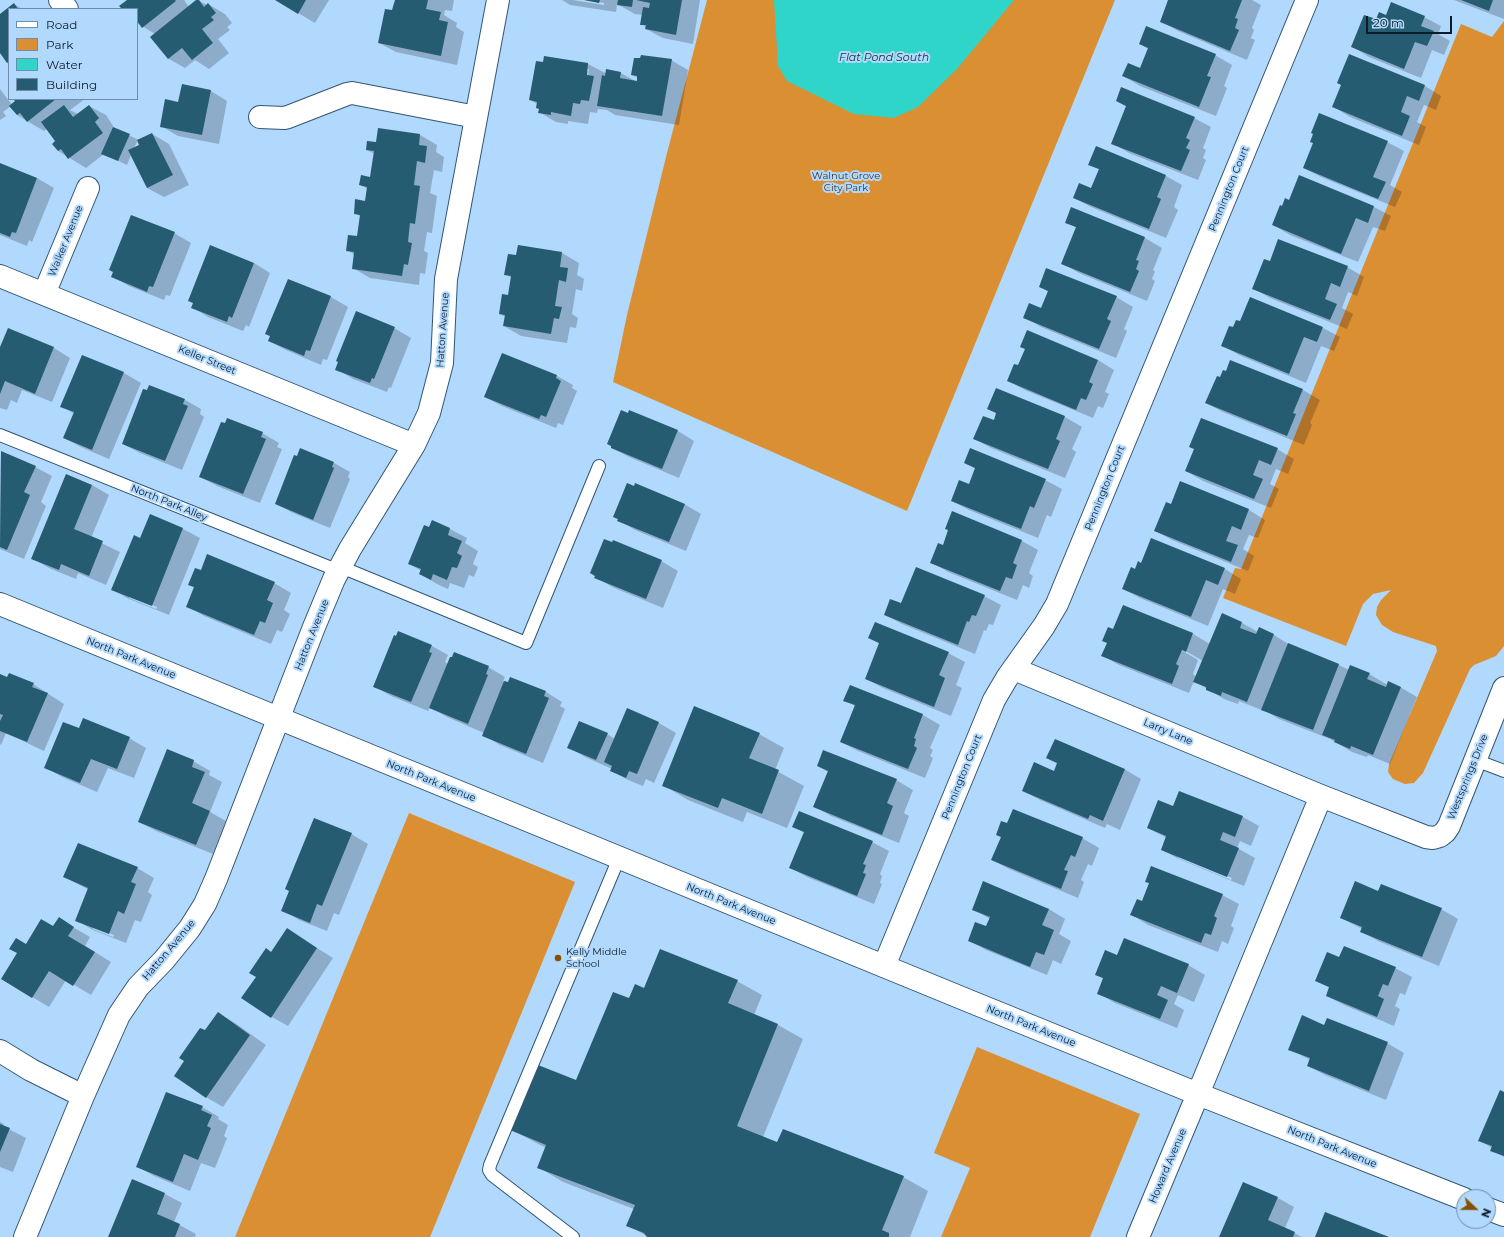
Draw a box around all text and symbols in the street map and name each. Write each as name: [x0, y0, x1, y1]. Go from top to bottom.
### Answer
legend: [8, 8, 138, 100]
scale bar: [1368, 8, 1454, 34]
text: 20 m: [1373, 15, 1404, 30]
text: Road: [46, 17, 77, 32]
text: Park: [46, 37, 73, 52]
water label: Flat Pond South: [839, 51, 929, 65]
text: Water: [46, 57, 82, 72]
text: Building: [46, 77, 97, 92]
street label: Pennington Court: [1206, 145, 1252, 233]
park label: Walnut Grove City Park: [812, 170, 880, 194]
street label: Walker Avenue: [46, 204, 86, 278]
street label: Hatton Avenue: [434, 292, 452, 368]
street label: Keller Street: [176, 343, 238, 377]
street label: Pennington Court: [1082, 444, 1128, 532]
street label: North Park Alley: [129, 482, 209, 524]
street label: Hatton Avenue: [292, 598, 332, 672]
street label: North Park Avenue: [85, 635, 177, 681]
street label: Larry Lane: [1142, 716, 1194, 748]
street label: Pennington Court: [939, 733, 985, 821]
street label: Westsprings Drive: [1445, 733, 1491, 821]
street label: North Park Avenue: [385, 758, 477, 804]
street label: North Park Avenue: [685, 881, 777, 927]
street label: Hatton Avenue: [140, 917, 198, 983]
place label: Kelly Middle School: [566, 946, 627, 970]
marker: Kelly Middle School: [553, 953, 563, 963]
street label: North Park Avenue: [985, 1003, 1077, 1049]
street label: North Park Avenue: [1286, 1124, 1378, 1170]
street label: Howard Avenue: [1147, 1127, 1189, 1205]
north arrow: [1456, 1189, 1496, 1229]
text: N: [1478, 1206, 1494, 1220]

